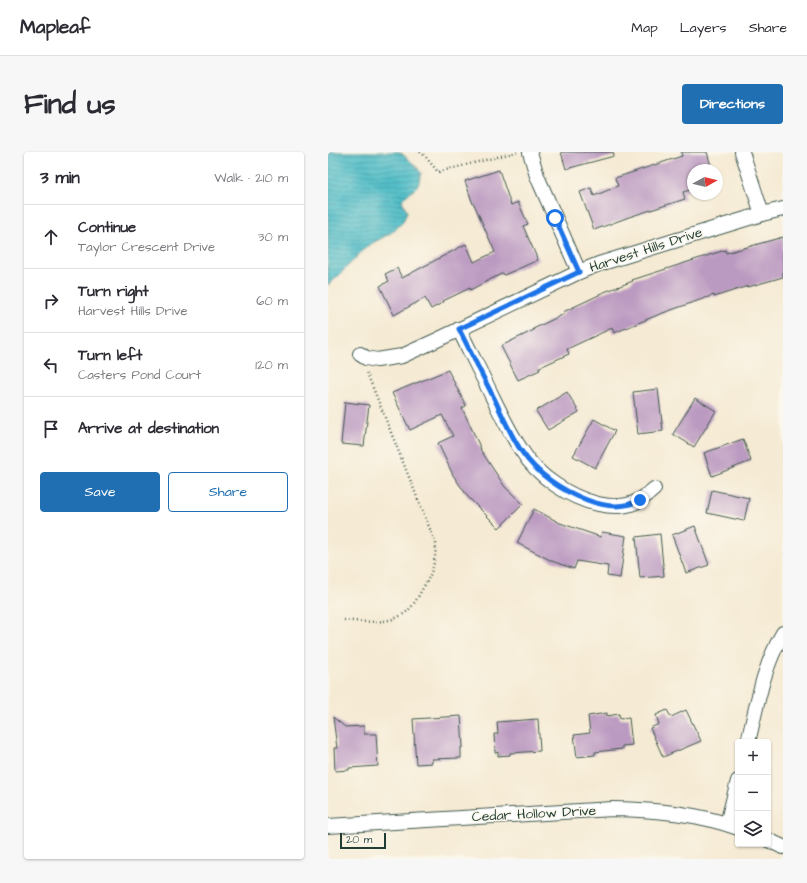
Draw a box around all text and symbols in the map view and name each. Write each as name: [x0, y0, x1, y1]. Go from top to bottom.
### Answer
text: Mapleaf: [20, 14, 90, 41]
text: Map: [631, 18, 658, 38]
text: Layers: [680, 18, 727, 38]
text: Share: [749, 18, 787, 38]
button: Directions: [682, 84, 783, 124]
text: Find us: [24, 85, 115, 124]
north arrow: [687, 164, 723, 200]
text: 3 min: [40, 166, 80, 190]
text: Walk · 210 m: [214, 169, 288, 187]
route start: [546, 209, 564, 227]
text: Continue: [78, 217, 136, 238]
street label: Harvest Hills Drive: [587, 222, 706, 278]
icon: ahead: [40, 226, 62, 248]
text: 30 m: [258, 228, 288, 246]
text: Taylor Crescent Drive: [78, 238, 215, 256]
text: Turn right: [78, 281, 149, 302]
icon: right: [40, 290, 62, 312]
text: 60 m: [256, 292, 288, 310]
text: Harvest Hills Drive: [78, 302, 187, 320]
text: Turn left: [78, 345, 142, 366]
icon: left: [40, 354, 62, 376]
text: 120 m: [255, 356, 288, 374]
text: Casters Pond Court: [78, 366, 201, 384]
icon: arrive: [40, 418, 62, 440]
text: Arrive at destination: [78, 418, 219, 439]
button: Save: [40, 472, 160, 512]
button: Share: [168, 472, 288, 512]
route end: [631, 491, 649, 509]
map controls: [735, 739, 771, 847]
button: +: [735, 739, 771, 775]
button: −: [735, 775, 771, 811]
street label: Cedar Hollow Drive: [471, 801, 597, 827]
button: layers: [735, 811, 771, 847]
scale bar: [340, 831, 386, 850]
text: 20 m: [346, 832, 372, 847]

